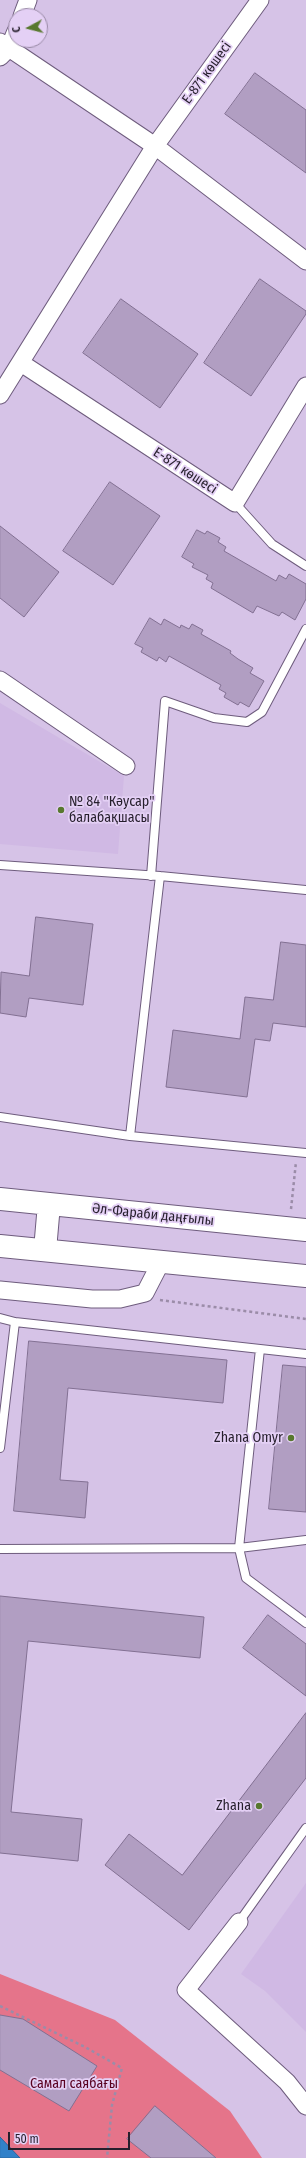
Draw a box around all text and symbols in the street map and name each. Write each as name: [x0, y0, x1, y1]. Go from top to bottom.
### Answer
north arrow: [8, 8, 48, 48]
text: С: [10, 26, 23, 33]
street label: Е-871 көшесі: [179, 39, 235, 107]
street label: Е-871 көшесі: [150, 444, 220, 498]
place label: № 84 "Кәусар" балабақшасы: [69, 794, 154, 826]
marker: № 84 "Кәусар" балабақшасы: [56, 805, 66, 815]
street label: Әл-Фараби даңғылы: [91, 1200, 215, 1230]
place label: Zhana Omyr: [214, 1430, 283, 1446]
marker: Zhana Omyr: [286, 1433, 296, 1443]
place label: Zhana: [216, 1798, 251, 1814]
marker: Zhana: [254, 1801, 264, 1811]
park label: Самал саябағы: [30, 2076, 118, 2092]
scale bar: [10, 2124, 132, 2150]
text: 50 m: [15, 2132, 39, 2146]

